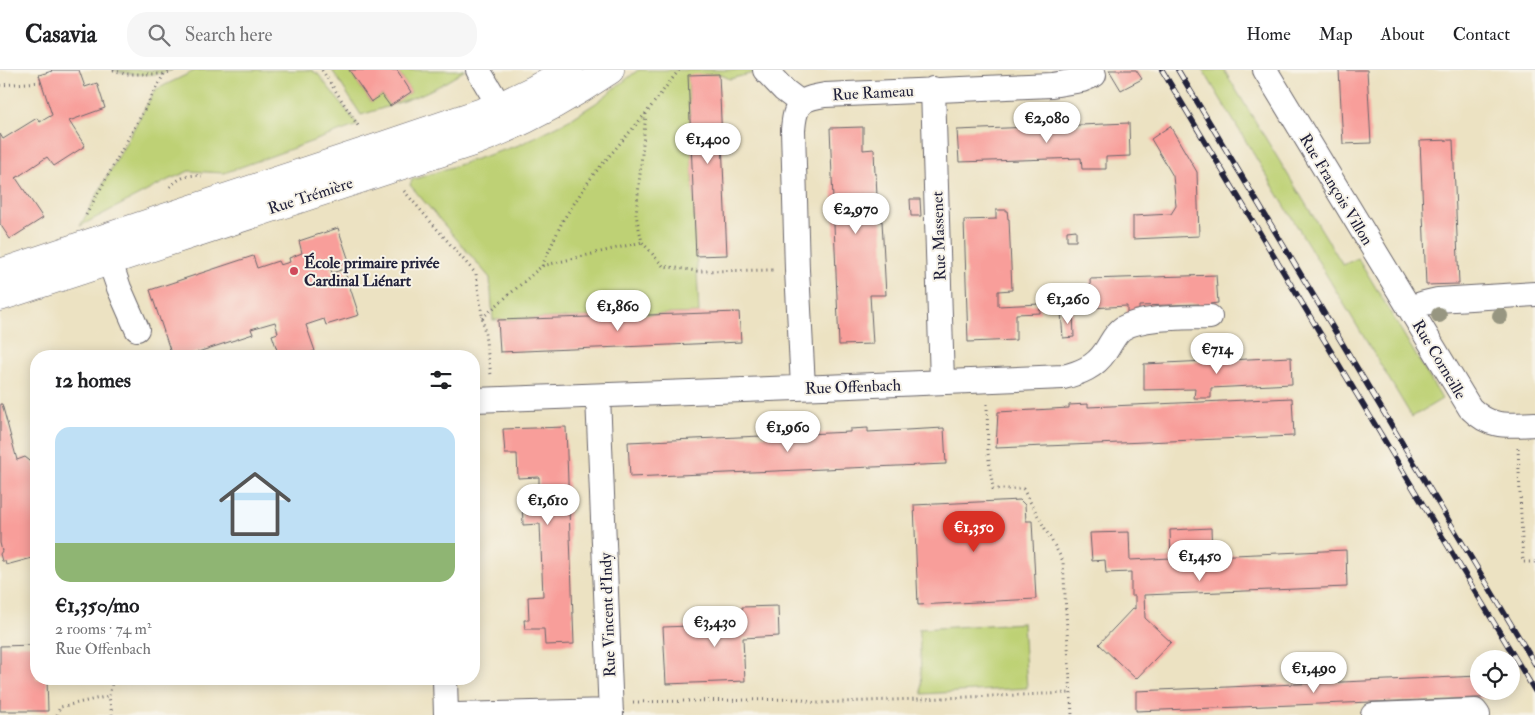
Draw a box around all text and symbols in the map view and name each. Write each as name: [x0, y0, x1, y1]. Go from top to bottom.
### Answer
search box: [127, 12, 477, 57]
text: Casavia: [25, 19, 97, 50]
icon: search: [145, 21, 173, 49]
text: Search here: [185, 23, 273, 47]
text: Home: [1246, 23, 1291, 46]
text: Map: [1319, 23, 1353, 46]
text: About: [1381, 23, 1425, 46]
text: Contact: [1453, 23, 1510, 46]
street label: Rue Rameau: [832, 81, 914, 105]
pin: €2,080: [1006, 102, 1088, 144]
text: €2,080: [1024, 108, 1070, 128]
pin: €1,400: [667, 122, 749, 165]
text: €1,400: [686, 129, 730, 149]
street label: Rue François Villon: [1295, 130, 1377, 249]
street label: Rue Trémière: [265, 173, 356, 219]
street label: Rue Massenet: [927, 191, 951, 281]
pin: €2,970: [815, 192, 897, 235]
text: €2,970: [834, 199, 878, 219]
place label: École primaire privée Cardinal Liénart: [304, 252, 440, 291]
marker: École primaire privée Cardinal Liénart: [288, 265, 300, 277]
pin: €1,260: [1027, 282, 1109, 325]
text: €1,260: [1046, 289, 1090, 309]
pin: €1,860: [577, 290, 659, 332]
text: €1,860: [597, 296, 639, 316]
street label: Rue Corneille: [1408, 316, 1471, 403]
pin: €714: [1187, 332, 1247, 375]
text: €714: [1201, 339, 1233, 359]
icon: filters: [427, 366, 455, 394]
text: 12 homes: [55, 367, 131, 394]
street label: Rue Offenbach: [805, 375, 902, 399]
pin: €1,960: [747, 410, 829, 453]
text: €1,960: [766, 417, 810, 437]
icon: home: [210, 459, 300, 549]
pin: €1,610: [507, 484, 589, 526]
text: €1,610: [528, 490, 568, 510]
pin: €1,350: [933, 510, 1015, 553]
text: €1,350: [954, 517, 994, 537]
pin: €1,450: [1159, 540, 1241, 582]
text: €1,450: [1179, 546, 1221, 566]
street label: Rue Vincent d'Indy: [596, 551, 620, 678]
text: €1,350/mo: [55, 592, 139, 619]
pin: €3,430: [674, 606, 756, 648]
text: €3,430: [694, 612, 736, 632]
text: 2 rooms · 74 m²: [55, 619, 151, 639]
text: Rue Offenbach: [55, 639, 151, 659]
map controls: [1470, 650, 1520, 700]
button: locate: [1470, 650, 1520, 700]
pin: €1,490: [1273, 652, 1355, 694]
text: €1,490: [1292, 658, 1336, 678]

